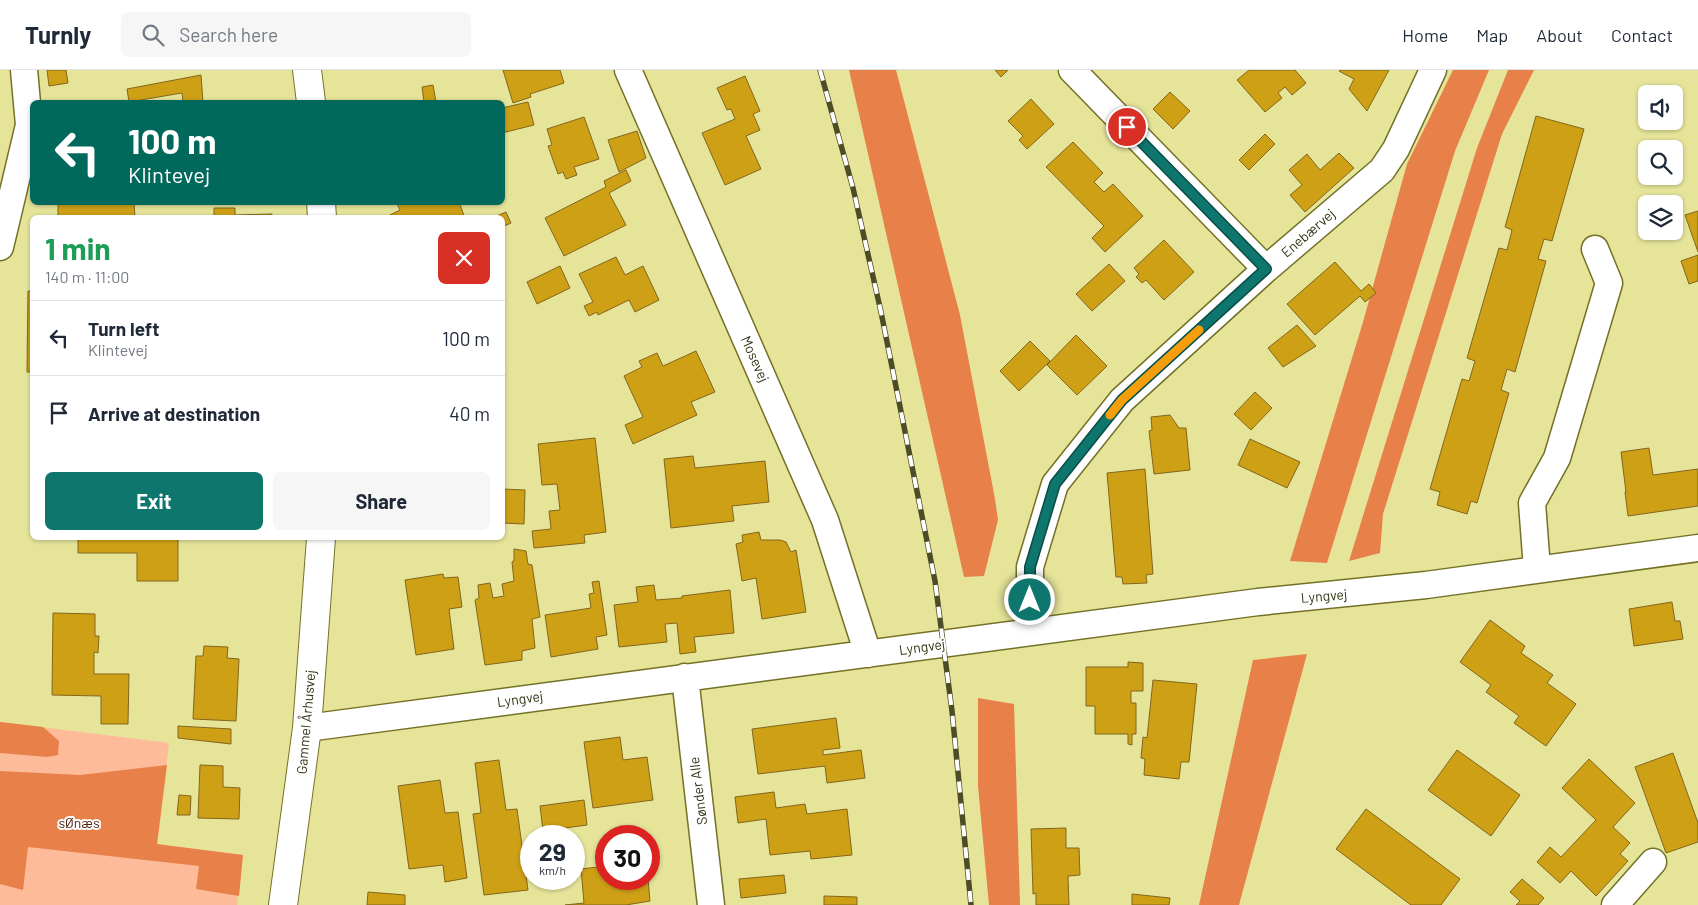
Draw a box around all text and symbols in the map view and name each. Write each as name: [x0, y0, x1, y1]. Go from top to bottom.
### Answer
search box: [121, 12, 471, 57]
text: Turnly: [25, 20, 91, 49]
icon: search: [139, 21, 167, 49]
text: Search here: [179, 23, 278, 46]
text: Home: [1402, 24, 1448, 46]
text: Map: [1476, 24, 1508, 46]
text: About: [1536, 24, 1583, 46]
text: Contact: [1611, 24, 1673, 46]
map controls: [1638, 85, 1683, 240]
button: sound: [1638, 85, 1683, 130]
pin: [1106, 106, 1148, 148]
icon: arrive: [1113, 113, 1141, 141]
text: 100 m: [128, 119, 217, 161]
icon: left: [45, 120, 110, 185]
button: search: [1638, 140, 1683, 185]
text: Klintevej: [128, 161, 210, 187]
button: layers: [1638, 195, 1683, 240]
street label: Enebærvej: [1277, 205, 1338, 261]
text: 1 min: [45, 230, 111, 266]
button: close: [438, 232, 490, 284]
text: 140 m · 11:00: [45, 267, 129, 286]
text: Turn left: [88, 317, 159, 340]
icon: left: [45, 324, 73, 352]
text: 100 m: [442, 327, 490, 350]
street label: Mosevej: [738, 333, 773, 385]
text: Klintevej: [88, 340, 148, 359]
icon: arrive: [45, 399, 73, 427]
text: Arrive at destination: [88, 402, 260, 425]
text: 40 m: [449, 402, 490, 425]
button: Exit: [45, 472, 263, 530]
button: Share: [273, 472, 490, 530]
position arrow: [1003, 573, 1055, 625]
street label: Lyngvej: [1300, 585, 1348, 606]
street label: Lyngvej: [898, 635, 946, 658]
street label: Gammel Århusvej: [292, 669, 319, 775]
street label: Lyngvej: [496, 687, 544, 710]
street label: Sønder Alle: [685, 756, 710, 826]
park label: sØnæs: [58, 814, 100, 831]
speed limit sign: 30: [595, 825, 660, 890]
text: 29: [539, 836, 566, 866]
text: km/h: [539, 863, 566, 877]

